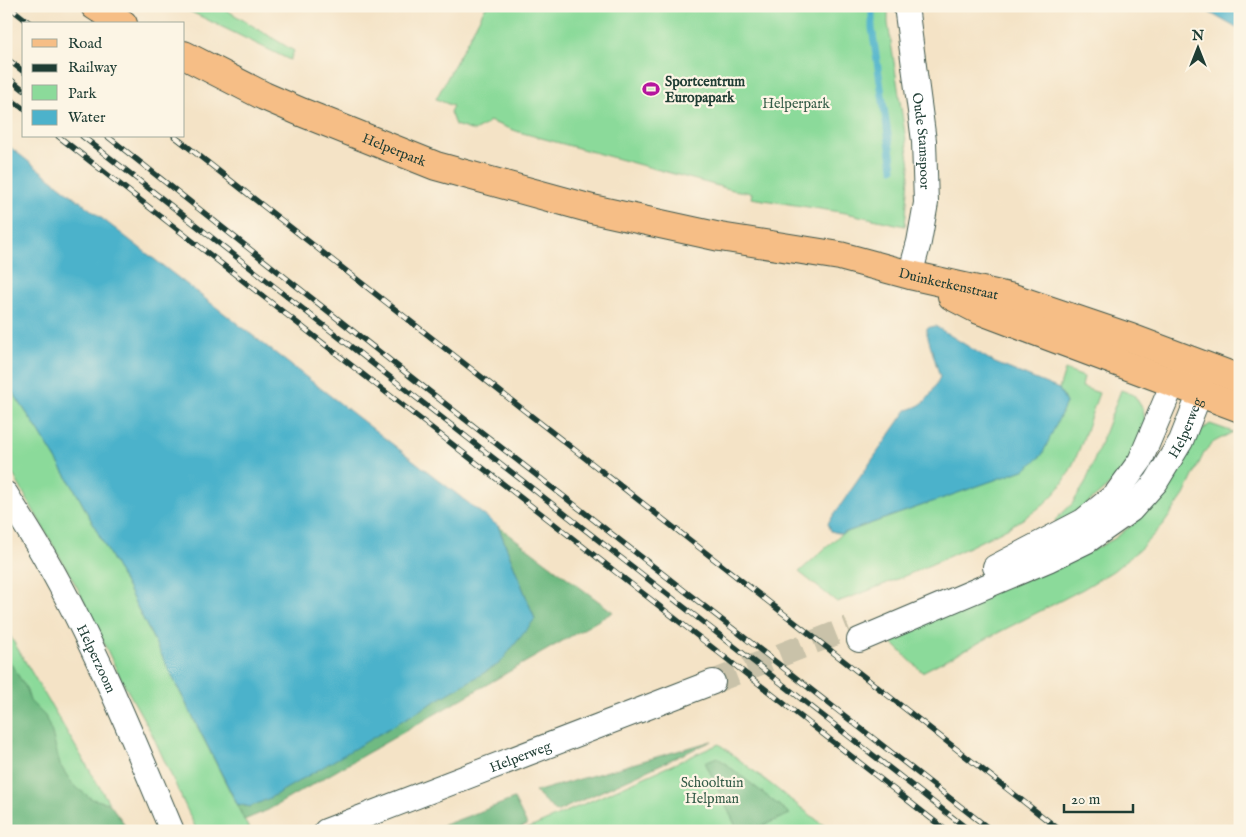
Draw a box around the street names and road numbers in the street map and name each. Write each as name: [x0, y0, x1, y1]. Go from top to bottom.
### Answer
street label: Oude Stamspoor: [908, 91, 934, 190]
street label: Helperpark: [360, 129, 429, 171]
street label: Duinkerkenstraat: [896, 264, 1000, 305]
street label: Helperweg: [1165, 395, 1207, 462]
street label: Helperzoom: [72, 622, 120, 696]
street label: Helperweg: [487, 737, 554, 777]

